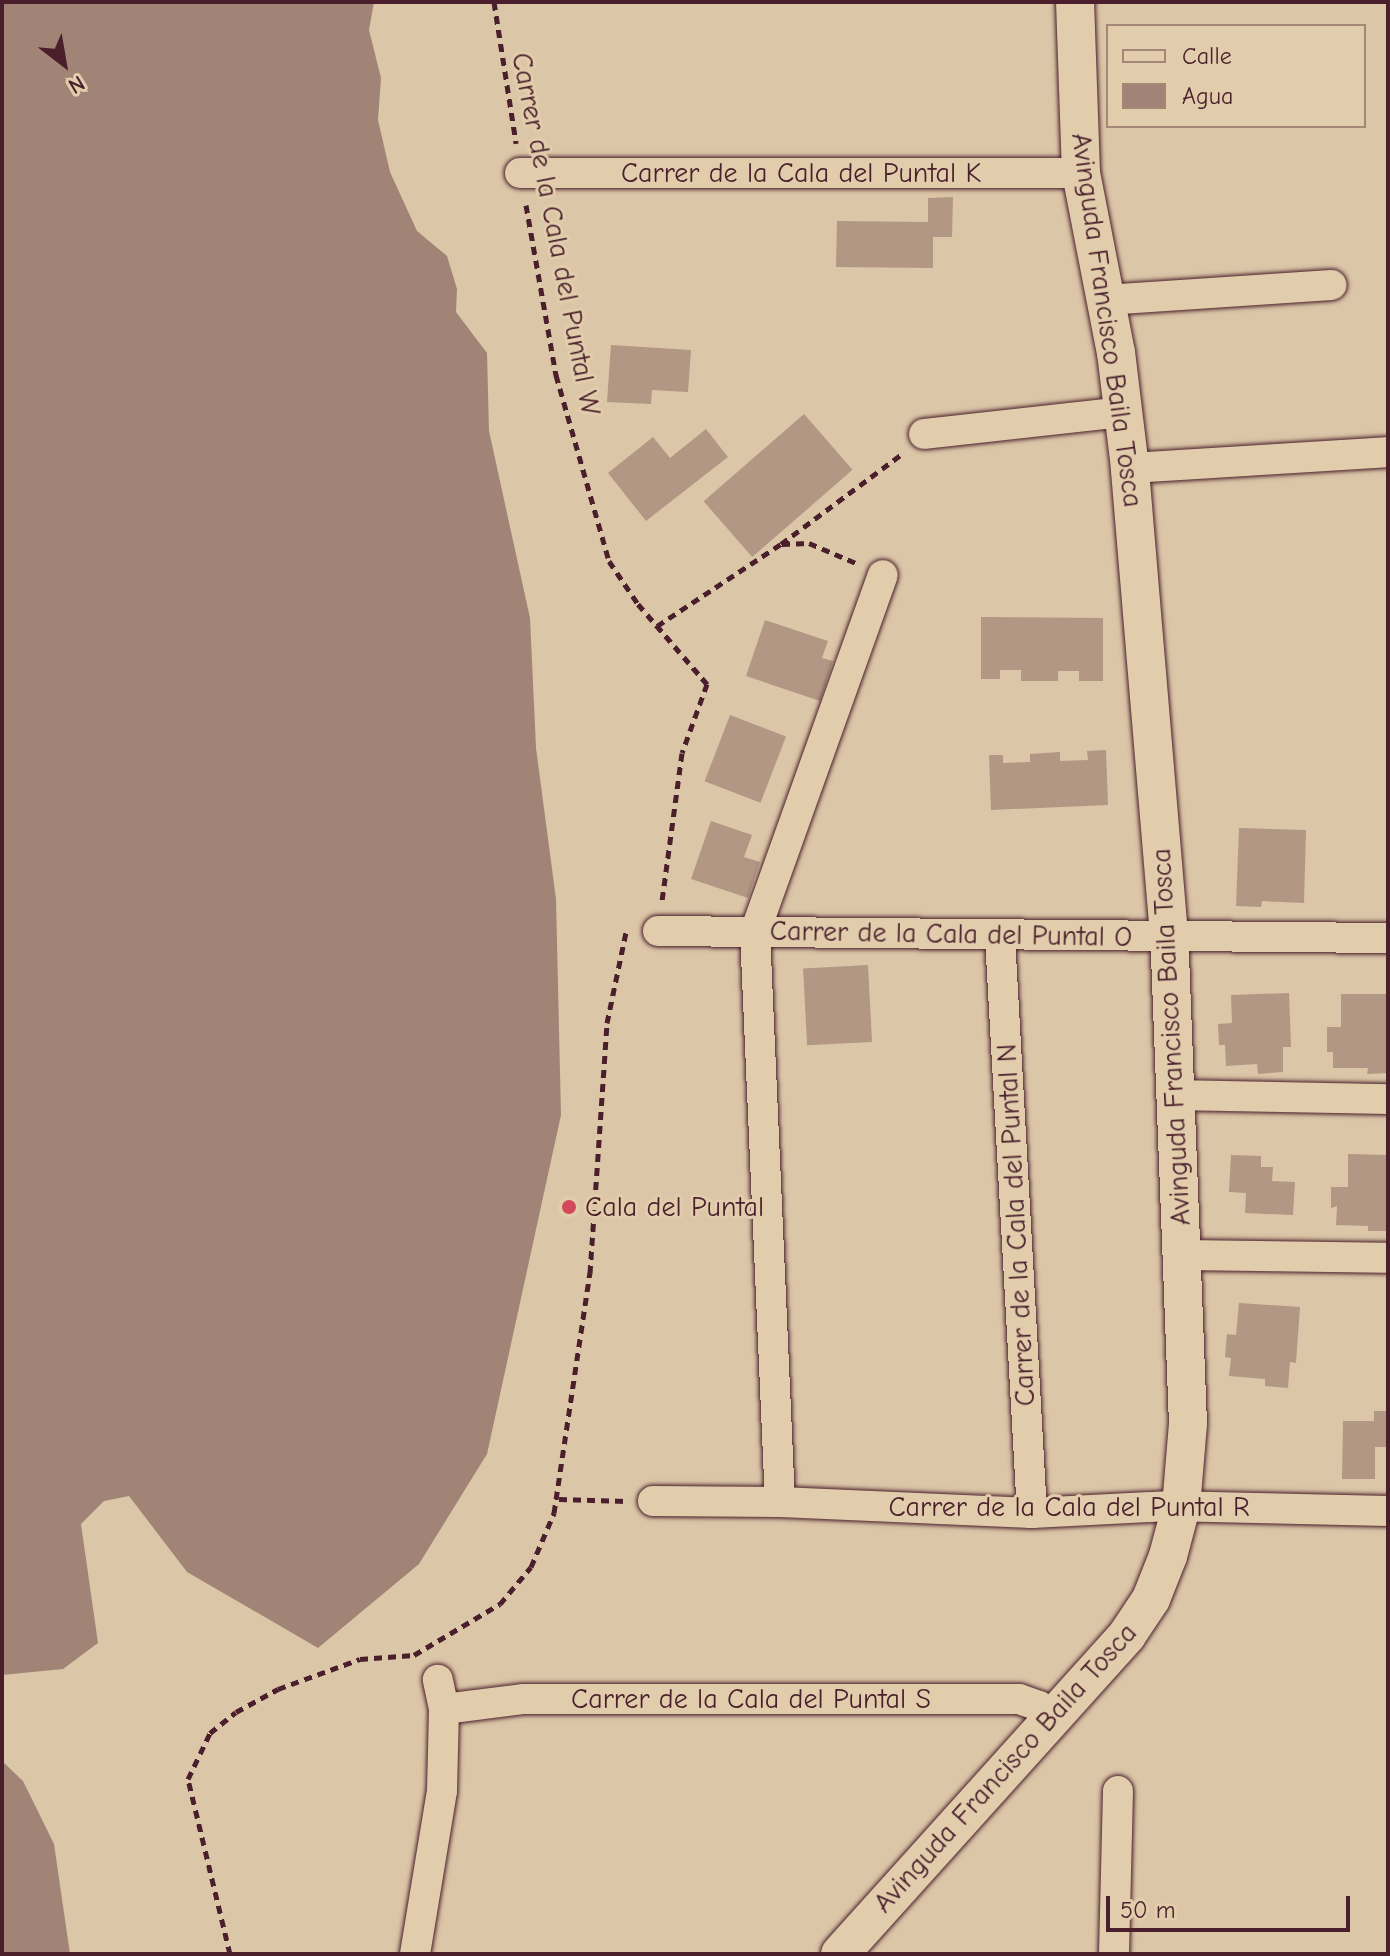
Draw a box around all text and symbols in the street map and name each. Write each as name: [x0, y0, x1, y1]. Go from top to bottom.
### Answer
north arrow: [24, 24, 104, 104]
legend: [1106, 24, 1366, 128]
text: Calle: [1182, 42, 1232, 70]
street label: Carrer de la Cala del Puntal W: [504, 50, 608, 418]
text: N: [64, 70, 89, 99]
text: Agua: [1182, 82, 1233, 110]
street label: Avinguda Francisco Baila Tosca: [1064, 131, 1150, 509]
street label: Carrer de la Cala del Puntal K: [621, 156, 981, 190]
street label: Avinguda Francisco Baila Tosca: [1144, 848, 1198, 1226]
street label: Carrer de la Cala del Puntal O: [769, 914, 1133, 954]
street label: Carrer de la Cala del Puntal N: [990, 1043, 1042, 1407]
place label: Cala del Puntal: [585, 1190, 764, 1224]
marker: Cala del Puntal: [560, 1198, 578, 1216]
street label: Carrer de la Cala del Puntal R: [888, 1490, 1250, 1524]
street label: Avinguda Francisco Baila Tosca: [866, 1616, 1144, 1920]
street label: Carrer de la Cala del Puntal S: [571, 1682, 931, 1716]
scale bar: [1110, 1880, 1354, 1930]
text: 50 m: [1120, 1896, 1176, 1924]

